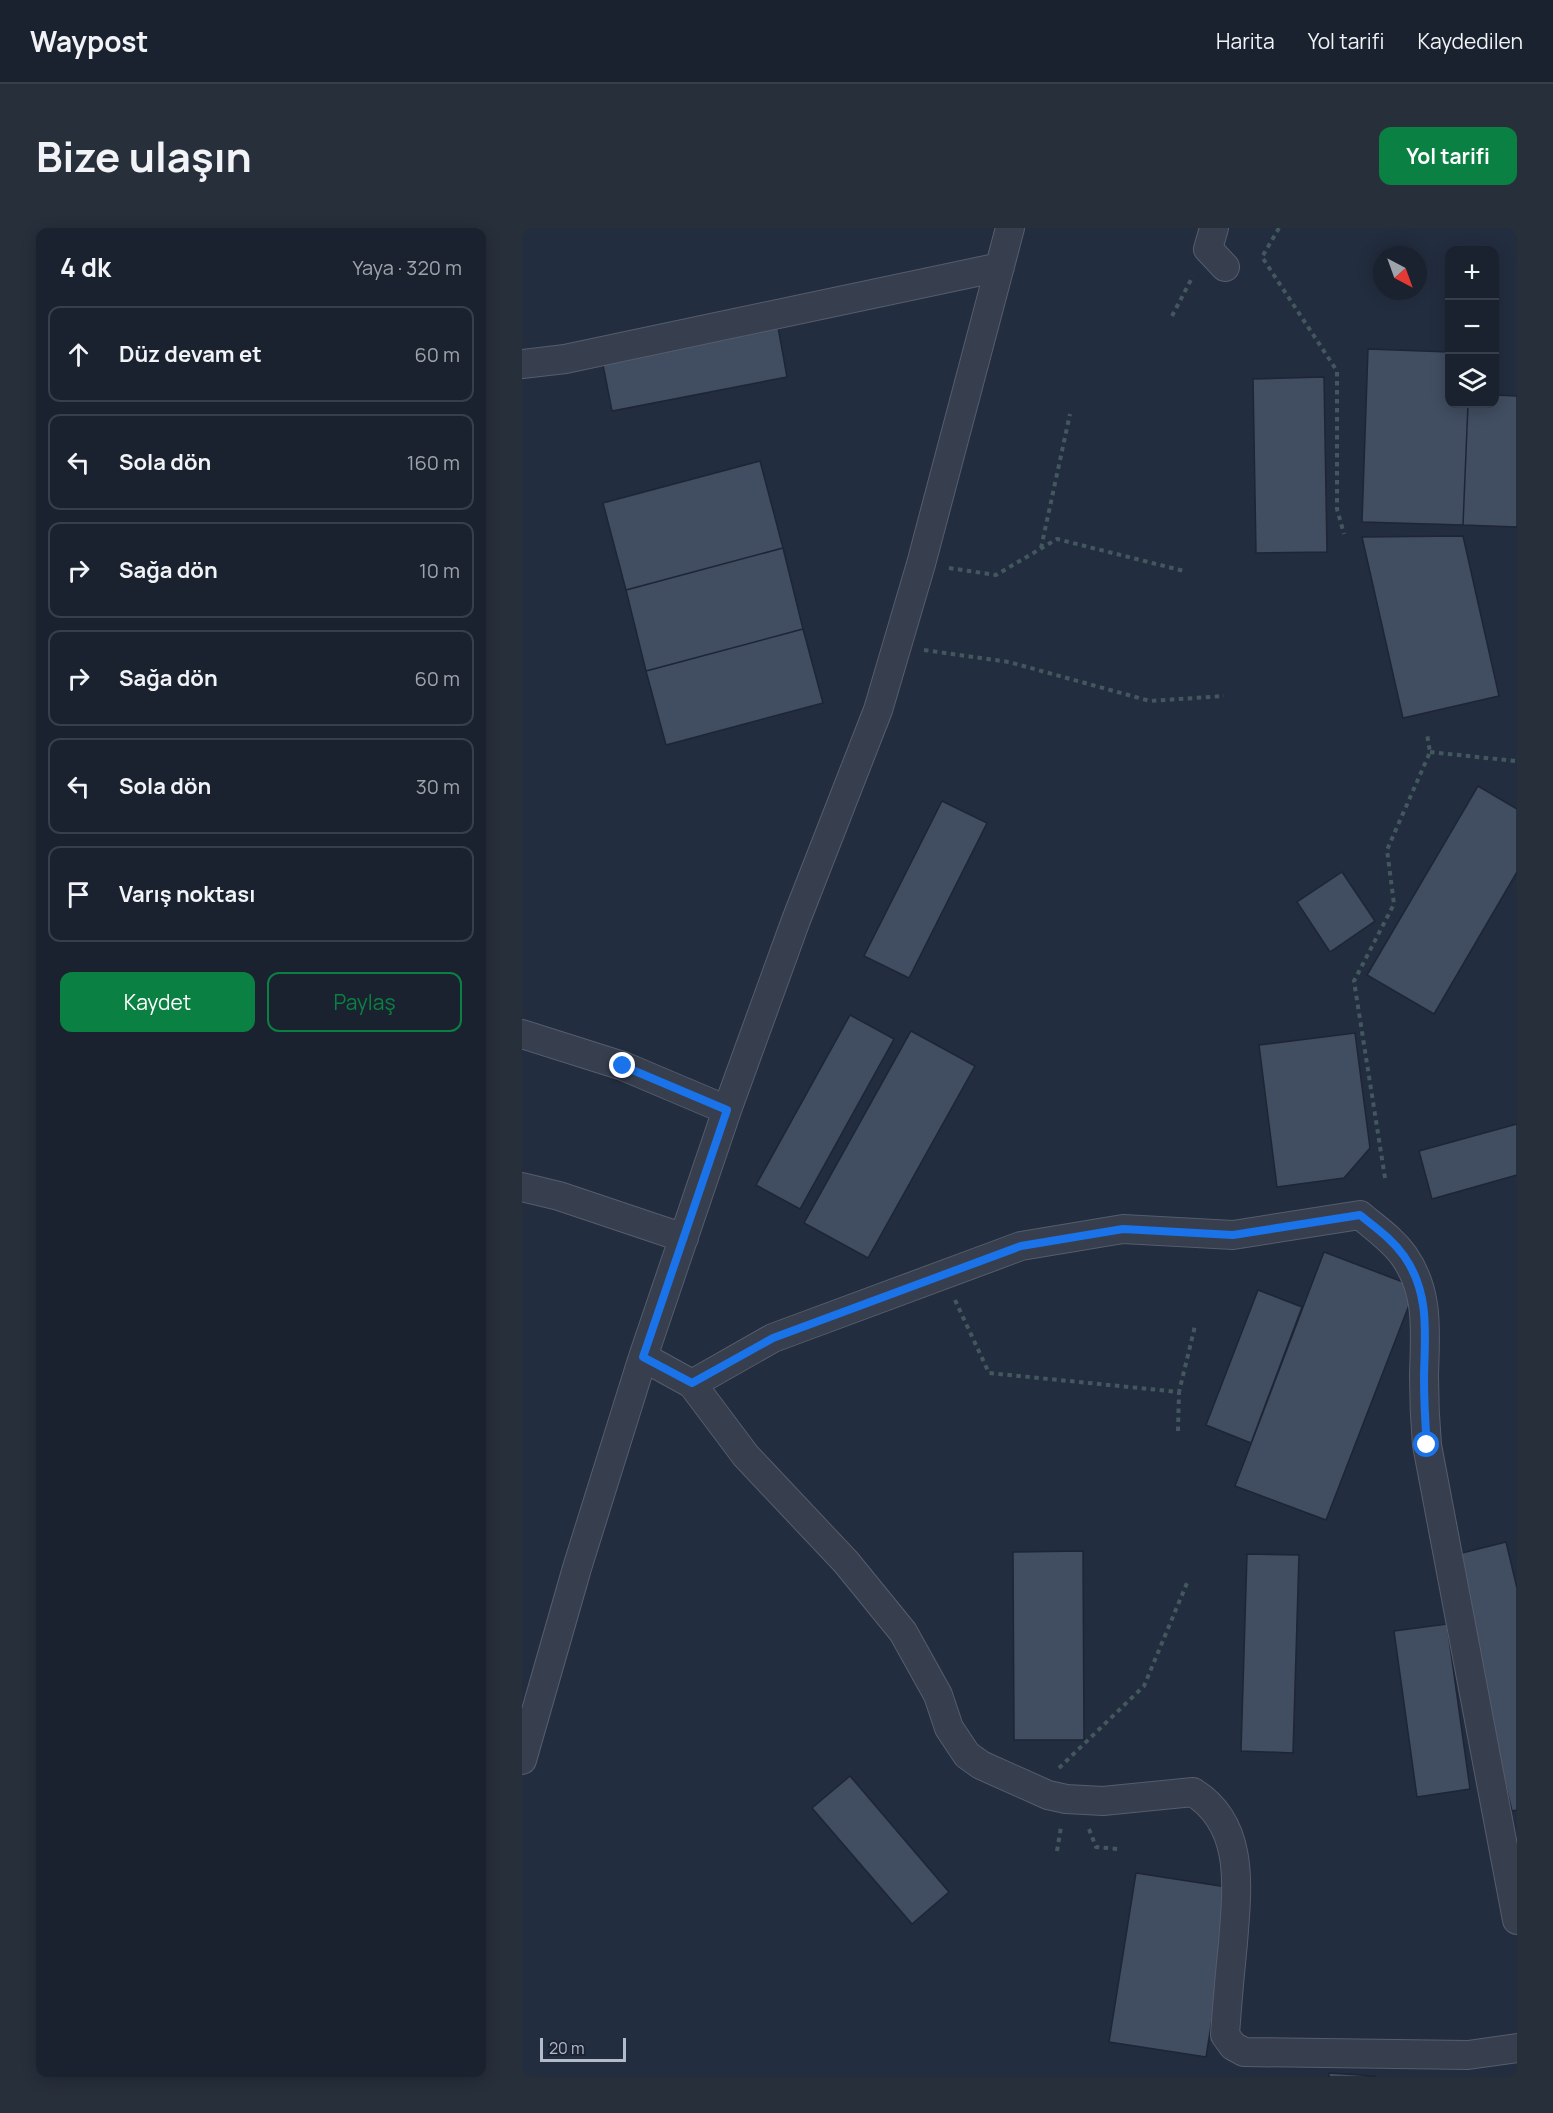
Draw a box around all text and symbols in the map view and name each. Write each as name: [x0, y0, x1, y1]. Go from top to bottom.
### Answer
text: Waypost: [30, 22, 149, 60]
text: Harita: [1216, 27, 1275, 55]
text: Yol tarifi: [1308, 27, 1384, 55]
text: Kaydedilen: [1417, 27, 1523, 55]
text: Bize ulaşın: [36, 127, 252, 185]
button: Yol tarifi: [1379, 127, 1517, 185]
north arrow: [1373, 246, 1427, 300]
map controls: [1445, 246, 1499, 408]
button: +: [1445, 246, 1499, 300]
text: 4 dk: [60, 249, 111, 285]
text: Yaya · 320 m: [353, 254, 462, 281]
button: −: [1445, 300, 1499, 354]
icon: ahead: [62, 338, 95, 371]
text: Düz devam et: [119, 339, 262, 369]
text: 60 m: [414, 341, 460, 368]
button: layers: [1445, 354, 1499, 408]
icon: left: [62, 446, 95, 479]
text: Sola dön: [119, 447, 211, 477]
text: 160 m: [407, 449, 460, 476]
icon: right: [62, 554, 95, 587]
text: Sağa dön: [119, 555, 218, 585]
text: 10 m: [419, 557, 460, 584]
icon: right: [62, 662, 95, 695]
text: Sağa dön: [119, 663, 218, 693]
text: 60 m: [414, 665, 460, 692]
icon: left: [62, 770, 95, 803]
text: Sola dön: [119, 771, 211, 801]
text: 30 m: [416, 773, 460, 800]
icon: arrive: [62, 878, 95, 911]
text: Varış noktası: [119, 879, 255, 909]
button: Kaydet: [60, 972, 255, 1032]
button: Paylaş: [267, 972, 462, 1032]
route end: [609, 1052, 635, 1078]
route start: [1413, 1431, 1439, 1457]
scale bar: [540, 2035, 626, 2062]
text: 20 m: [549, 2037, 585, 2059]

